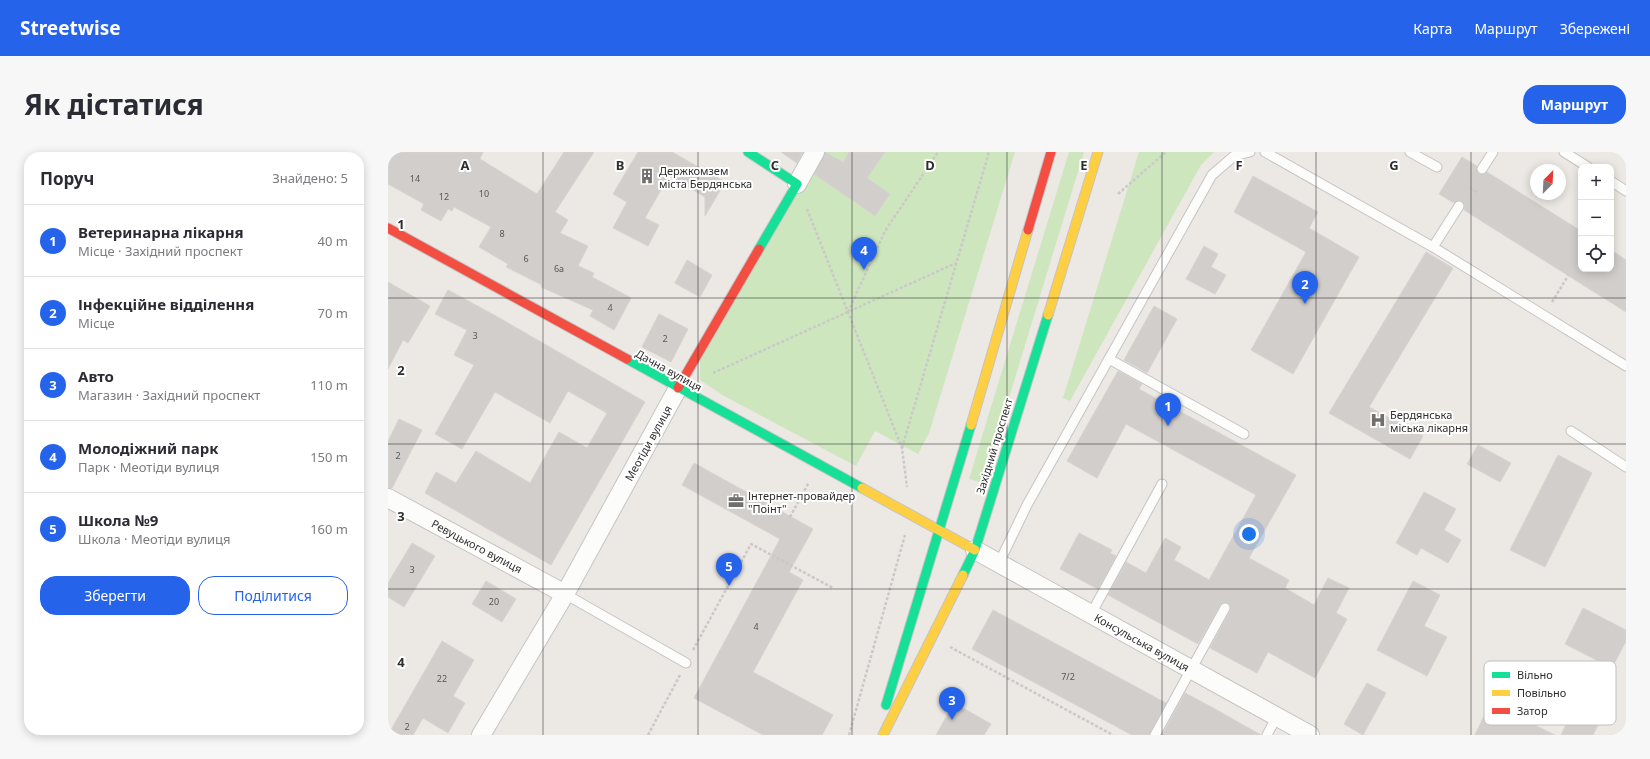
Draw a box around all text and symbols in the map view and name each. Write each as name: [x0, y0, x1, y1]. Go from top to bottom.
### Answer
text: Streetwise: [20, 15, 121, 41]
text: Карта: [1413, 19, 1452, 38]
text: Маршрут: [1474, 19, 1538, 38]
text: Збережені: [1560, 19, 1630, 38]
text: Як дістатися: [24, 85, 204, 123]
button: Маршрут: [1523, 85, 1626, 124]
text: A: [461, 156, 470, 174]
text: B: [616, 156, 624, 174]
text: C: [771, 156, 779, 174]
text: D: [925, 156, 935, 174]
text: E: [1080, 156, 1088, 174]
text: F: [1235, 156, 1243, 174]
text: G: [1389, 156, 1399, 174]
place label: Держкомзем міста Бердянська: [659, 163, 752, 191]
north arrow: [1530, 164, 1566, 200]
map controls: [1578, 164, 1614, 272]
button: +: [1578, 164, 1614, 200]
text: Поруч: [40, 167, 94, 190]
building icon: Держкомзем міста Бердянська: [638, 167, 656, 185]
text: Знайдено: 5: [272, 169, 348, 187]
house number: 14: [410, 172, 420, 185]
house number: 10: [479, 187, 489, 200]
house number: 12: [439, 190, 449, 203]
button: −: [1578, 200, 1614, 236]
text: 1: [397, 215, 405, 233]
text: Ветеринарна лікарня: [78, 222, 244, 242]
house number: 8: [499, 227, 505, 240]
text: 1: [49, 232, 57, 250]
text: 40 m: [318, 232, 348, 250]
button: locate: [1578, 236, 1614, 272]
pin: 4: [851, 237, 877, 270]
text: Місце · Західний проспект: [78, 242, 243, 260]
house number: 6: [523, 252, 529, 265]
house number: 6а: [554, 262, 564, 275]
pin: 2: [1292, 271, 1318, 304]
text: Інфекційне відділення: [78, 294, 254, 314]
house number: 4: [607, 301, 613, 314]
text: 2: [49, 304, 57, 322]
text: 70 m: [318, 304, 348, 322]
text: Місце: [78, 314, 115, 332]
house number: 3: [472, 329, 478, 342]
house number: 2: [662, 332, 668, 345]
street label: Дачна вулиця: [633, 346, 705, 394]
text: 2: [397, 361, 405, 379]
text: Авто: [78, 366, 114, 386]
text: 3: [49, 376, 57, 394]
text: 110 m: [310, 376, 348, 394]
text: Магазин · Західний проспект: [78, 386, 260, 404]
pin: 1: [1155, 393, 1181, 426]
street label: Західний проспект: [972, 396, 1016, 496]
street label: Меотіди вулиця: [621, 403, 675, 483]
place label: Бердянська міська лікарня: [1390, 407, 1468, 435]
hospital icon: Бердянська міська лікарня: [1369, 411, 1387, 429]
text: Молодіжний парк: [78, 438, 219, 458]
text: 4: [49, 448, 57, 466]
text: 150 m: [310, 448, 348, 466]
house number: 2: [395, 449, 401, 462]
text: Парк · Меотіди вулиця: [78, 458, 219, 476]
place label: Інтернет-провайдер "Поінт": [748, 488, 856, 516]
office icon: Інтернет-провайдер "Поінт": [727, 492, 745, 510]
text: 3: [397, 507, 405, 525]
text: Школа №9: [78, 510, 158, 530]
street label: Ревуцького вулиця: [429, 516, 525, 576]
text: 5: [49, 520, 57, 538]
text: 160 m: [310, 520, 348, 538]
your location: [1239, 524, 1259, 544]
text: Школа · Меотіди вулиця: [78, 530, 231, 548]
pin: 5: [716, 553, 742, 586]
house number: 3: [409, 563, 415, 576]
button: Зберегти: [40, 576, 190, 615]
button: Поділитися: [198, 576, 348, 615]
house number: 20: [489, 595, 499, 608]
street label: Консульська вулиця: [1092, 610, 1192, 674]
house number: 4: [753, 620, 759, 633]
text: 4: [397, 653, 405, 671]
legend: [1484, 661, 1616, 725]
text: Вільно: [1517, 667, 1553, 682]
house number: 7/2: [1061, 670, 1075, 683]
house number: 22: [437, 672, 447, 685]
text: Повільно: [1517, 685, 1566, 700]
pin: 3: [939, 687, 965, 720]
text: Затор: [1517, 703, 1548, 718]
house number: 2: [404, 720, 410, 733]

